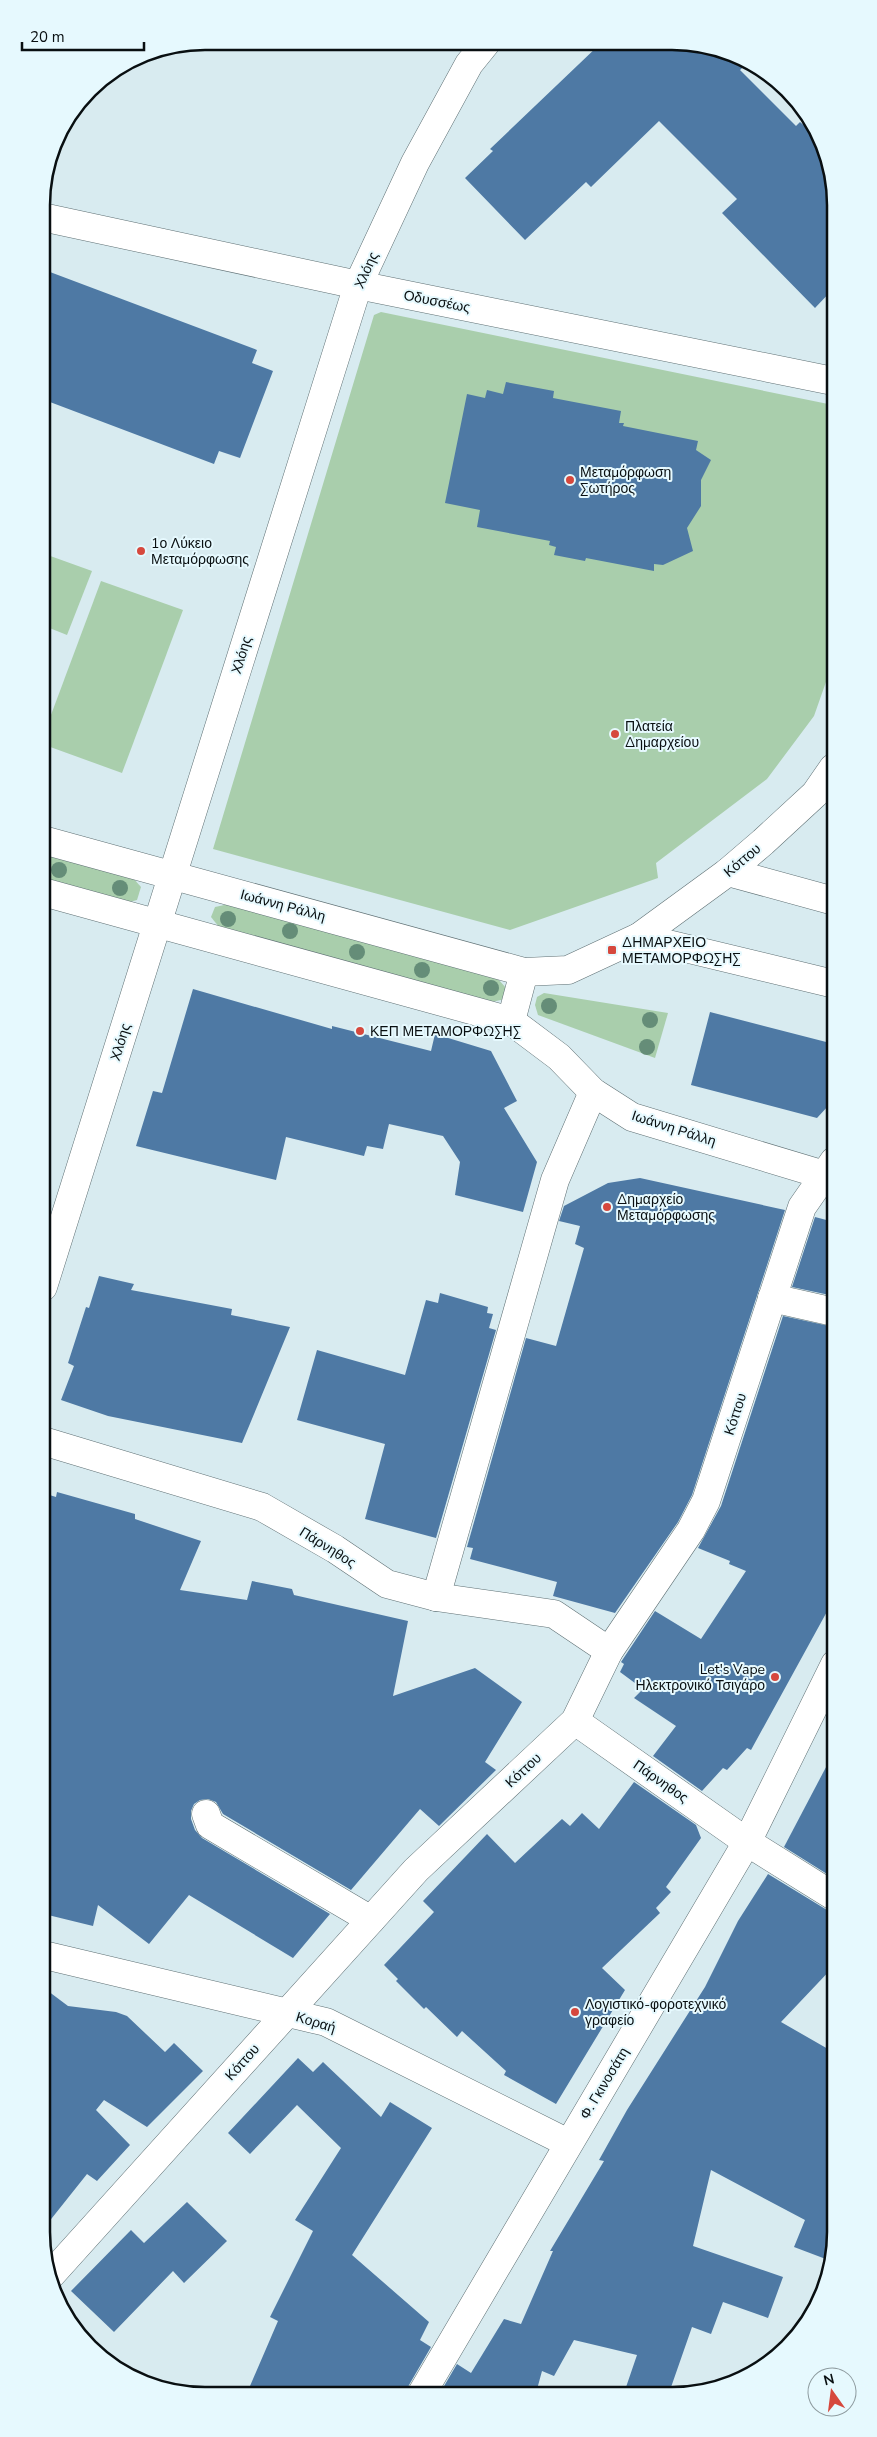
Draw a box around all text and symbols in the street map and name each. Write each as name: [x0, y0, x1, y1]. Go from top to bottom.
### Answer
scale bar: [22, 20, 145, 52]
text: 20 m: [30, 27, 65, 47]
street label: Χλόης: [350, 249, 383, 292]
street label: Οδυσσέως: [402, 286, 472, 317]
place label: Μεταμόρφωση Σωτήρος: [580, 463, 671, 498]
marker: Μεταμόρφωση Σωτήρος: [564, 474, 576, 486]
place label: 1ο Λύκειο Μεταμόρφωσης: [151, 534, 249, 569]
marker: 1ο Λύκειο Μεταμόρφωσης: [135, 545, 147, 557]
street label: Χλόης: [227, 634, 256, 676]
place label: Πλατεία Δημαρχείου: [625, 717, 699, 752]
marker: Πλατεία Δημαρχείου: [609, 728, 621, 740]
street label: Κόττου: [720, 839, 765, 882]
street label: Ιωάννη Ράλλη: [238, 885, 328, 926]
place label: ΔΗΜΑΡΧΕΙΟ ΜΕΤΑΜΟΡΦΩΣΗΣ: [622, 933, 741, 968]
marker: ΔΗΜΑΡΧΕΙΟ ΜΕΤΑΜΟΡΦΩΣΗΣ: [606, 944, 618, 956]
street label: Χλόης: [106, 1021, 135, 1063]
place label: ΚΕΠ ΜΕΤΑΜΟΡΦΩΣΗΣ: [370, 1022, 521, 1041]
marker: ΚΕΠ ΜΕΤΑΜΟΡΦΩΣΗΣ: [354, 1025, 366, 1037]
street label: Ιωάννη Ράλλη: [629, 1106, 718, 1151]
place label: Δημαρχείο Μεταμόρφωσης: [617, 1190, 715, 1225]
marker: Δημαρχείο Μεταμόρφωσης: [601, 1201, 613, 1213]
street label: Κόττου: [720, 1391, 751, 1438]
street label: Πάρνηθος: [296, 1523, 360, 1572]
place label: Let's Vape Ηλεκτρονικό Τσιγάρο: [635, 1660, 765, 1695]
marker: Let's Vape Ηλεκτρονικό Τσιγάρο: [769, 1671, 781, 1683]
street label: Κόττου: [501, 1749, 546, 1792]
street label: Πάρνηθος: [629, 1755, 692, 1807]
place label: Λογιστικό-φοροτεχνικό γραφείο: [585, 1995, 727, 2030]
marker: Λογιστικό-φοροτεχνικό γραφείο: [569, 2006, 581, 2018]
street label: Κοραή: [294, 2007, 338, 2038]
street label: Κόττου: [221, 2040, 264, 2085]
street label: Φ. Γκινοσάτη: [576, 2044, 633, 2123]
north arrow: [807, 2367, 857, 2417]
text: N: [822, 2369, 836, 2390]

